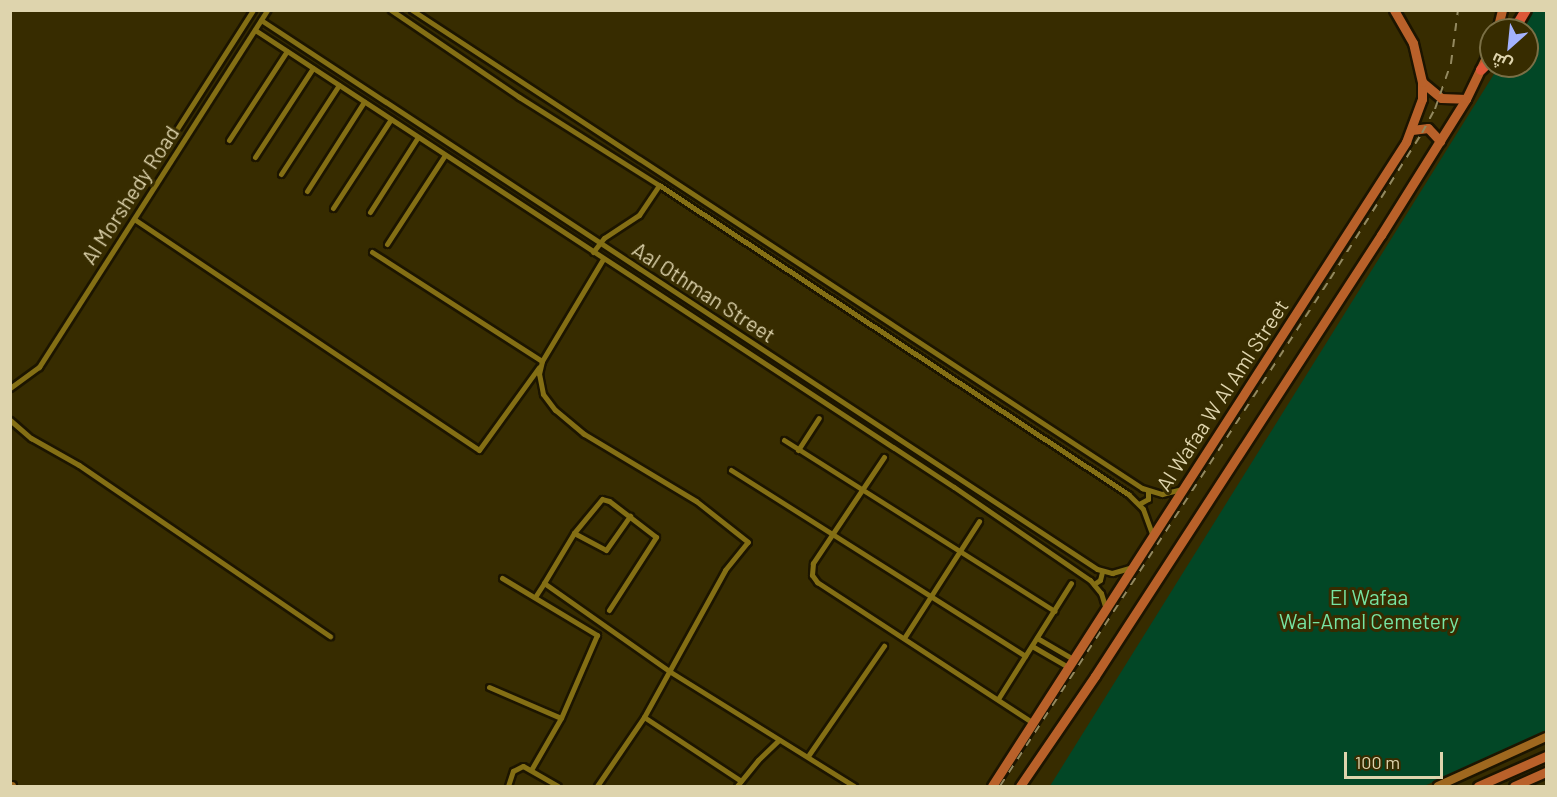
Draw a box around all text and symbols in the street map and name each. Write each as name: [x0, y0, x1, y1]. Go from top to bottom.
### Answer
north arrow: [1479, 18, 1539, 78]
text: ش: [1488, 50, 1515, 76]
street label: Al Morshedy Road: [76, 121, 184, 269]
street label: Aal Othman Street: [628, 236, 780, 348]
street label: Al Wafaa W Al Aml Street: [1151, 294, 1293, 496]
park label: El Wafaa Wal-Amal Cemetery: [1279, 584, 1459, 634]
scale bar: [1347, 740, 1446, 778]
text: 100 m: [1355, 751, 1400, 773]

